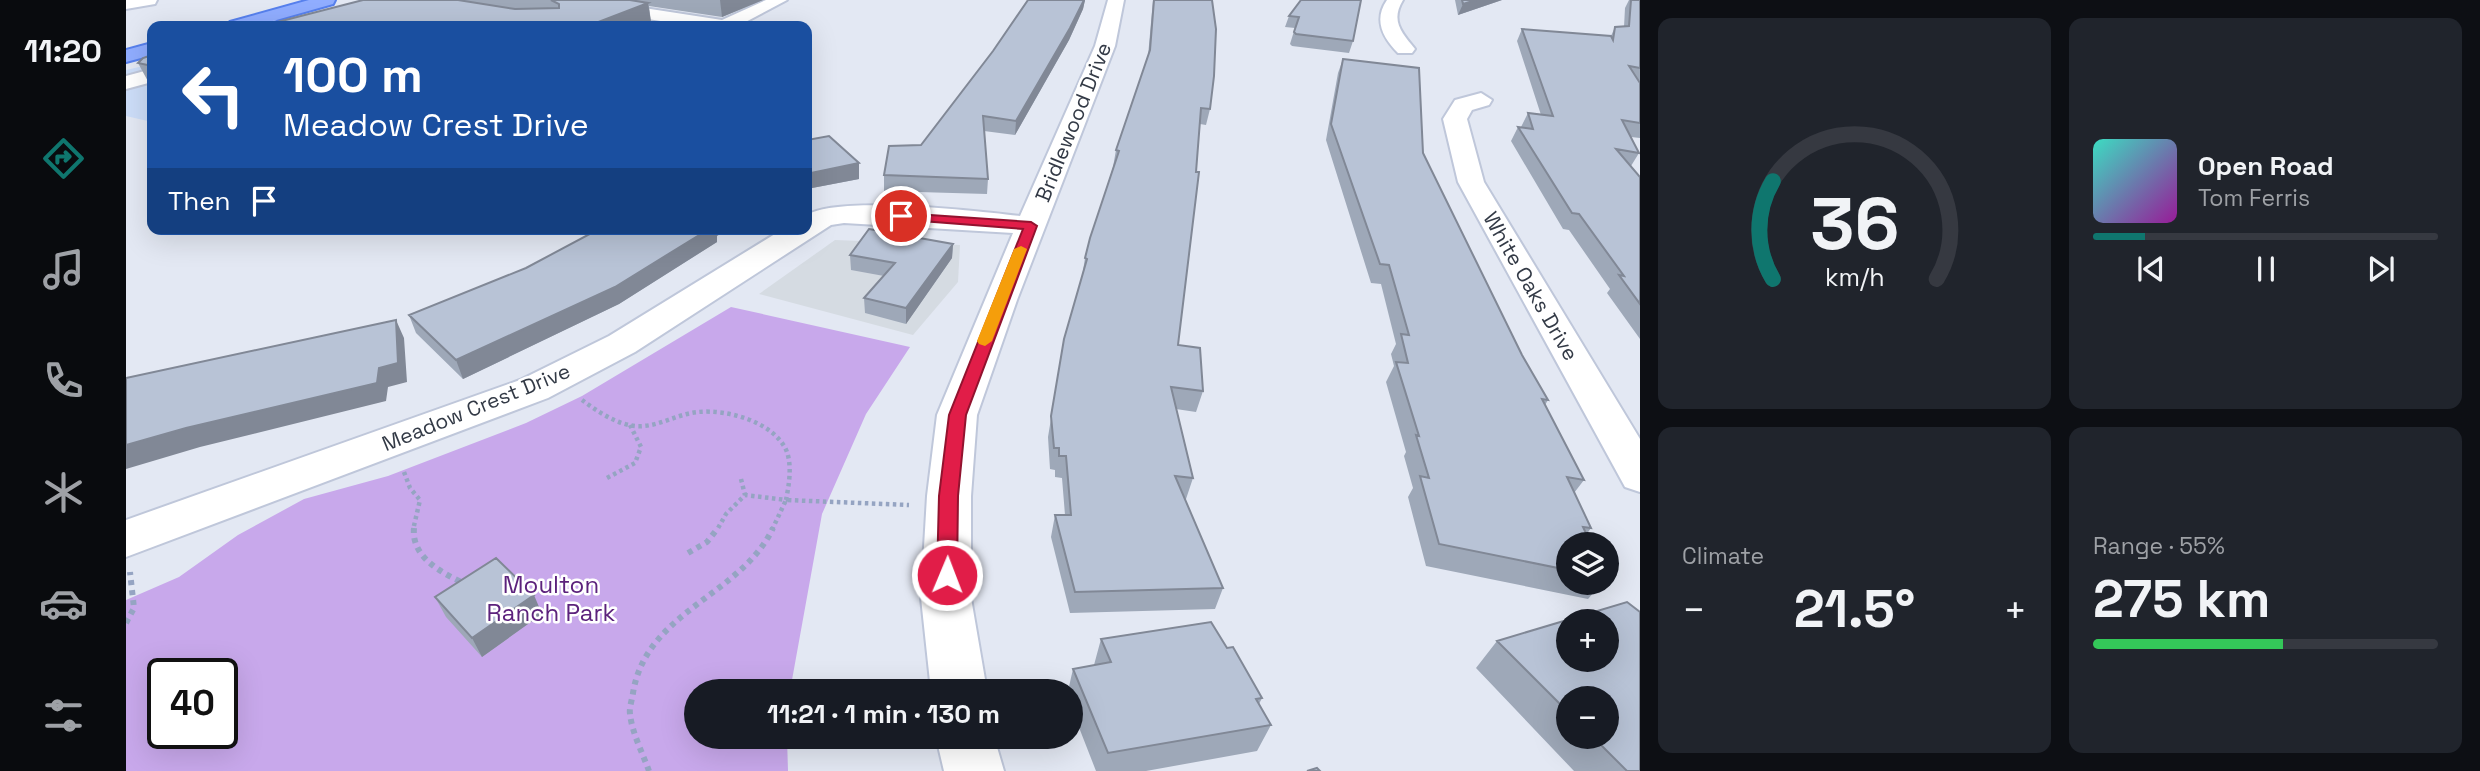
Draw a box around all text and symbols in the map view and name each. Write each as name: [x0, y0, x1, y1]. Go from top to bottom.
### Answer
text: 11:20: [24, 31, 102, 71]
street label: Bridlewood Drive: [1029, 38, 1117, 206]
text: 100 m: [283, 44, 423, 106]
icon: left: [168, 49, 259, 140]
text: Meadow Crest Drive: [283, 105, 589, 145]
icon: directions: [39, 134, 88, 183]
text: Open Road: [2198, 149, 2334, 183]
text: 36: [1810, 178, 1899, 271]
icon: arrive: [245, 182, 283, 220]
text: Tom Ferris: [2198, 183, 2310, 213]
text: Then: [168, 184, 231, 218]
pin: [871, 186, 931, 246]
icon: arrive: [882, 197, 920, 235]
street label: White Oaks Drive: [1477, 207, 1585, 365]
icon: music: [39, 245, 88, 294]
icon: previous: [2132, 250, 2170, 288]
icon: pause: [2247, 250, 2285, 288]
icon: next: [2362, 250, 2400, 288]
text: km/h: [1825, 261, 1884, 293]
icon: phone: [39, 356, 88, 405]
street label: Meadow Crest Drive: [378, 357, 574, 457]
icon: climate: [39, 468, 88, 517]
text: Range · 55%: [2093, 531, 2225, 561]
map controls: [1556, 532, 1619, 749]
button: layers: [1556, 532, 1619, 595]
position arrow: [910, 538, 984, 612]
text: Climate: [1682, 541, 1764, 571]
text: 275 km: [2093, 566, 2270, 632]
park label: Moulton Ranch Park: [487, 569, 615, 628]
text: 21.5°: [1794, 576, 1915, 642]
icon: car: [39, 579, 88, 628]
text: −: [1682, 586, 1706, 634]
text: +: [2003, 586, 2027, 634]
button: +: [1556, 609, 1619, 672]
speed limit sign: 40: [147, 658, 238, 749]
button: −: [1556, 686, 1619, 749]
icon: filters: [39, 691, 88, 740]
text: 11:21 · 1 min · 130 m: [767, 697, 1000, 731]

